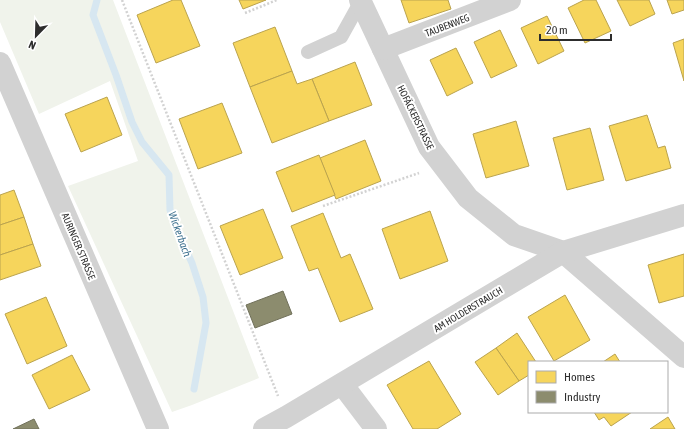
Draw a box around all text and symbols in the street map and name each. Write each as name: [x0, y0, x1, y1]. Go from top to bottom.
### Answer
street label: TAUBENWEG: [424, 12, 471, 39]
north arrow: [16, 16, 56, 56]
scale bar: [540, 16, 611, 42]
text: 20 m: [546, 23, 568, 37]
text: N: [27, 38, 37, 52]
street label: HOFÄCKERSTRASSE: [395, 83, 436, 152]
water label: Wickerbach: [166, 210, 194, 259]
street label: AURINGER STRASSE: [60, 211, 98, 282]
street label: AM HOLDERSTRAUCH: [432, 285, 505, 334]
legend: [528, 361, 668, 413]
text: Homes: [564, 370, 595, 384]
text: Industry: [564, 390, 601, 404]

